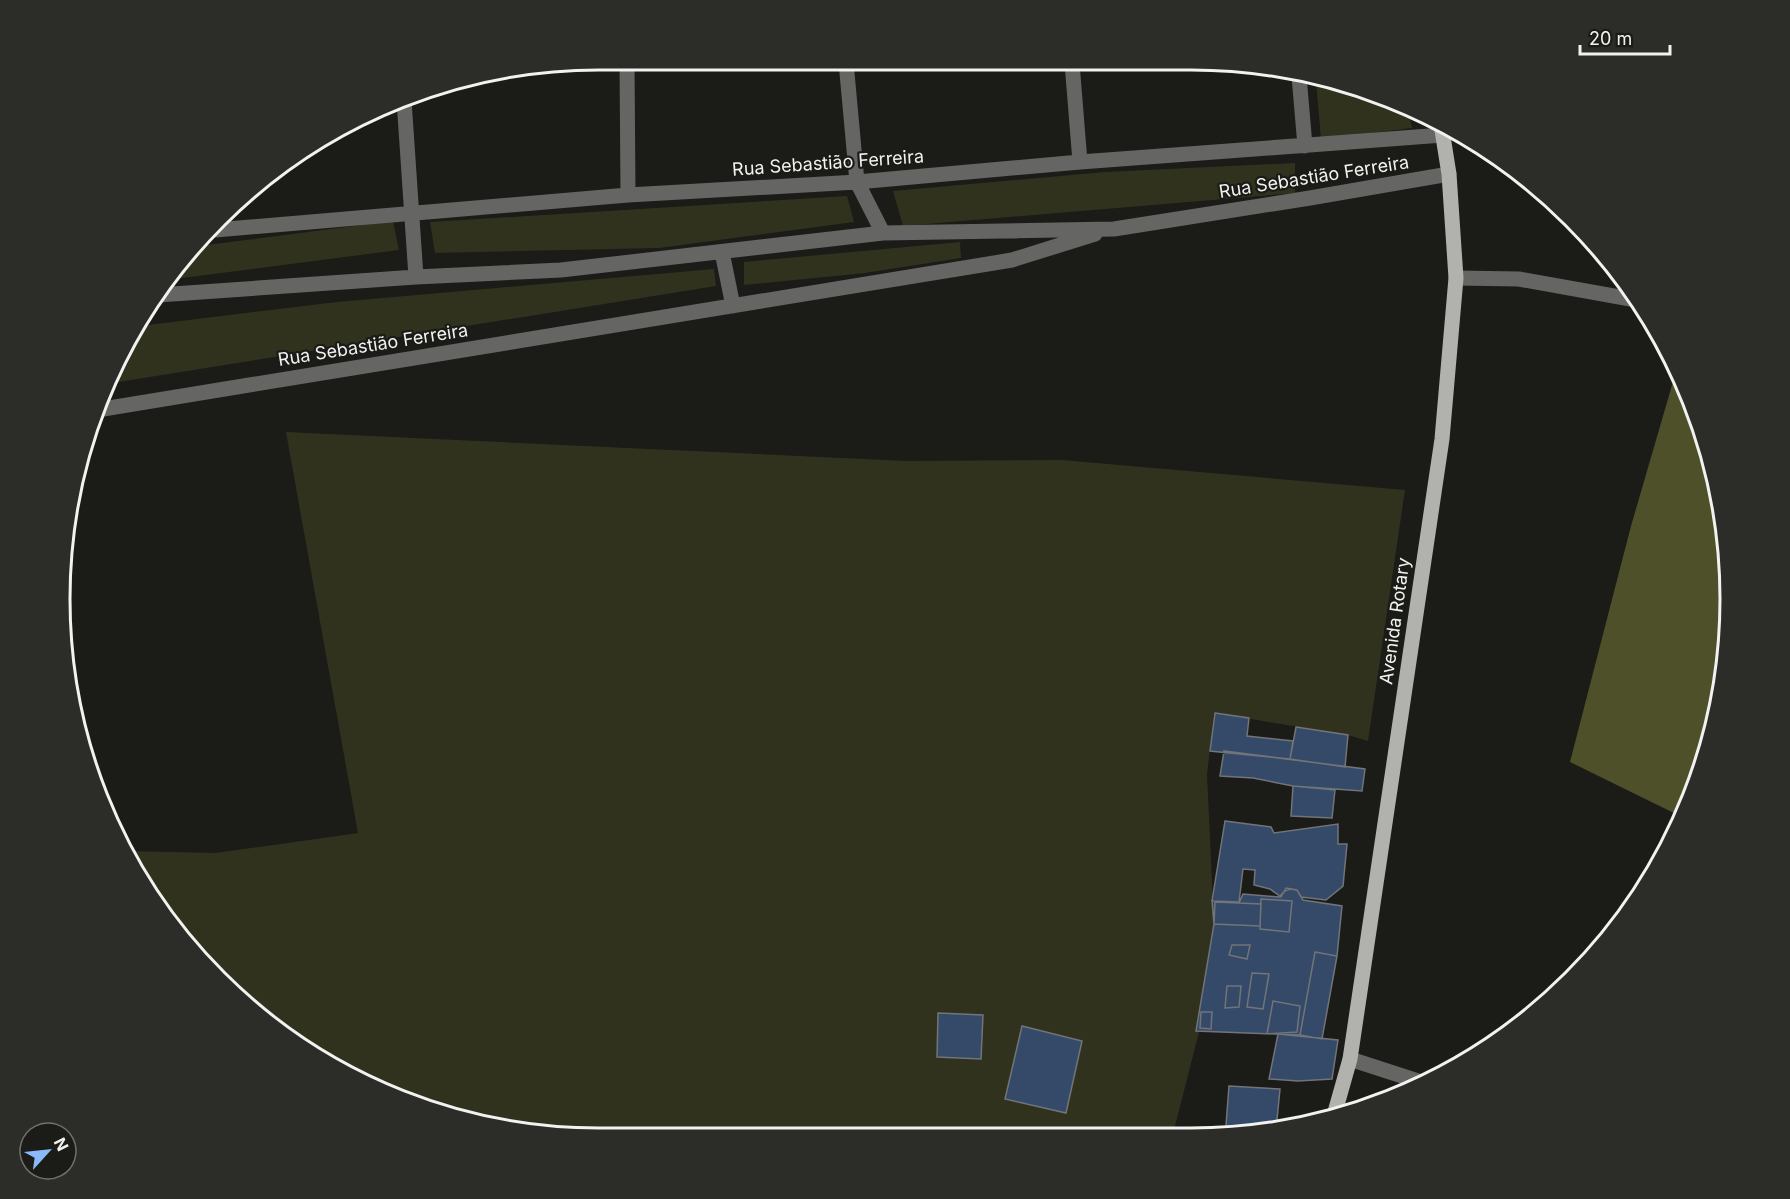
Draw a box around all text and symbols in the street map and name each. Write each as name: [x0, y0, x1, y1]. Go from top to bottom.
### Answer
scale bar: [1580, 18, 1670, 56]
text: 20 m: [1589, 28, 1632, 49]
street label: Rua Sebastião Ferreira: [731, 145, 925, 180]
street label: Rua Sebastião Ferreira: [1217, 151, 1410, 202]
street label: Rua Sebastião Ferreira: [276, 319, 469, 370]
street label: Avenida Rotary: [1375, 556, 1414, 686]
north arrow: [18, 1121, 78, 1181]
text: N: [50, 1134, 73, 1154]

